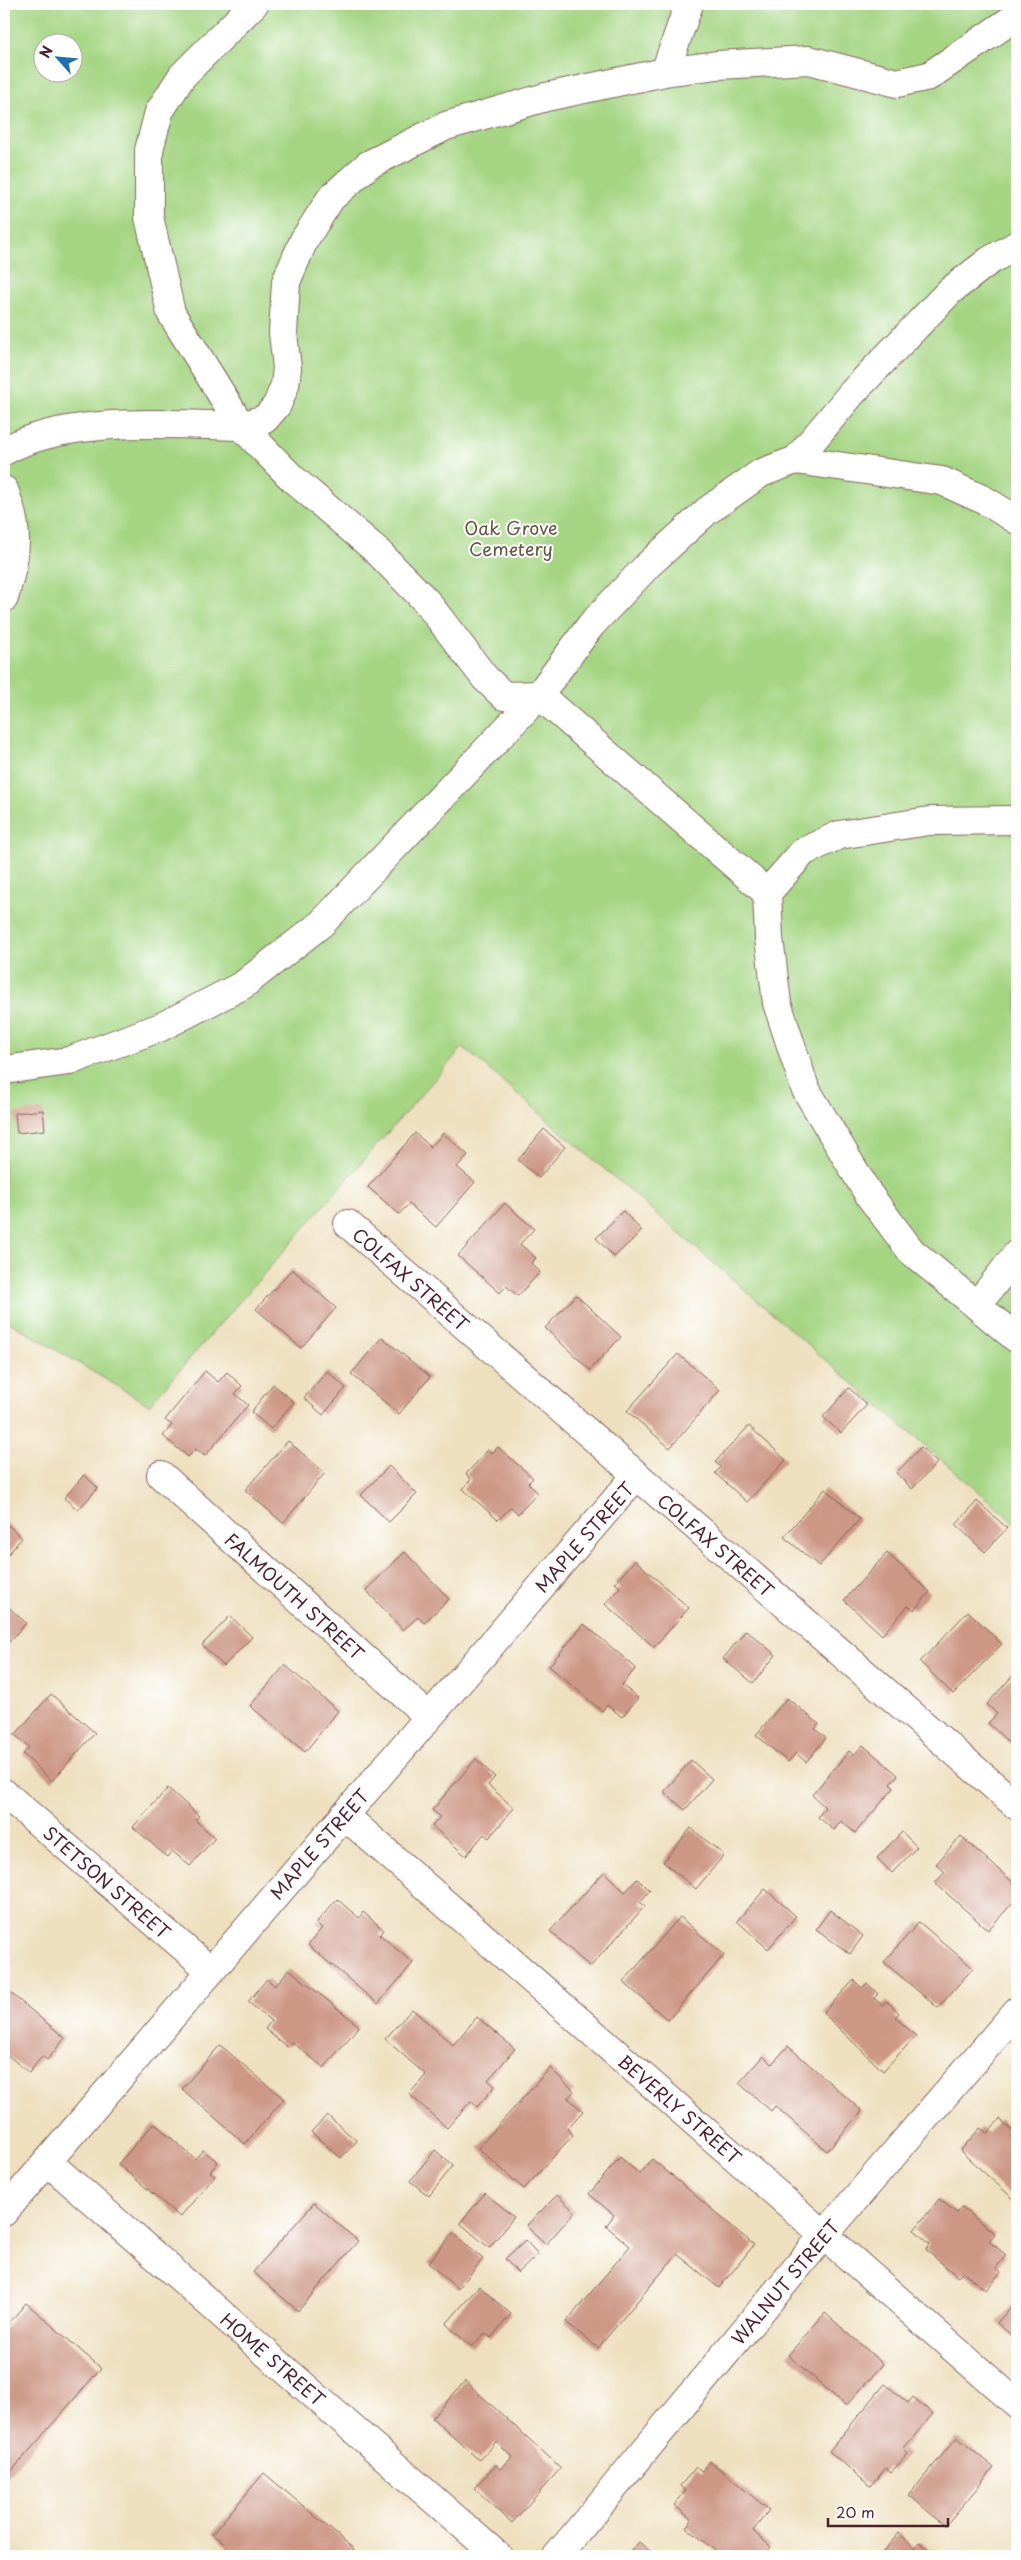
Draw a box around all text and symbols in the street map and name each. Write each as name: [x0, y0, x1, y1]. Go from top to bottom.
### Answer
north arrow: [32, 32, 82, 82]
text: N: [34, 42, 58, 62]
park label: Oak Grove Cemetery: [464, 514, 558, 562]
street label: COLFAX STREET: [347, 1221, 476, 1338]
street label: MAPLE STREET: [528, 1475, 640, 1598]
street label: COLFAX STREET: [652, 1487, 781, 1604]
street label: FALMOUTH STREET: [219, 1526, 371, 1667]
street label: MAPLE STREET: [263, 1782, 375, 1905]
street label: STETSON STREET: [37, 1819, 177, 1945]
street label: BEVERLY STREET: [613, 2048, 748, 2170]
street label: WALNUT STREET: [725, 2213, 846, 2350]
street label: HOME STREET: [215, 2306, 332, 2413]
scale bar: [828, 2495, 948, 2527]
text: 20 m: [836, 2500, 875, 2523]

